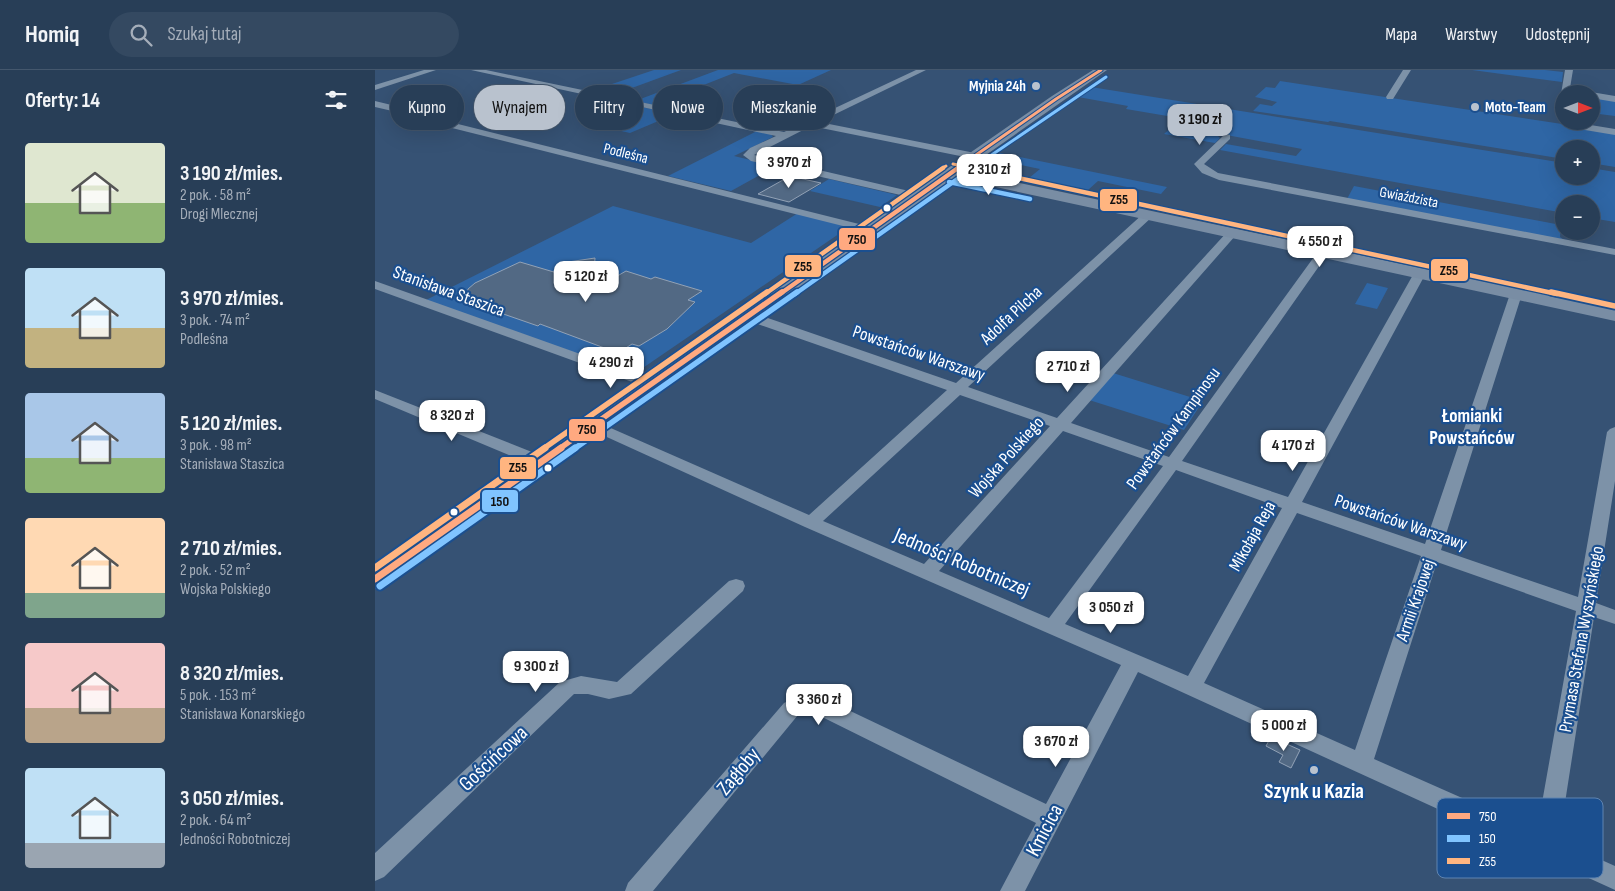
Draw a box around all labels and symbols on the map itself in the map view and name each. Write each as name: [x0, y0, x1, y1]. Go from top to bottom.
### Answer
place label: Myjnia 24h: [969, 77, 1026, 96]
marker: Myjnia 24h: [1030, 80, 1042, 92]
north arrow: [1555, 85, 1600, 130]
place label: Moto-Team: [1485, 98, 1546, 117]
marker: Moto-Team: [1469, 101, 1481, 113]
pin: 3 190 zł: [1148, 104, 1252, 146]
street label: Podleśna: [602, 139, 650, 168]
pin: 3 970 zł: [737, 146, 841, 189]
pin: 2 310 zł: [937, 154, 1041, 196]
street label: Gwiaździsta: [1378, 182, 1440, 213]
line badge: Z55: [1099, 188, 1138, 212]
text: Z55: [1110, 191, 1128, 208]
unlabelled marker: [882, 203, 892, 213]
pin: 4 550 zł: [1268, 226, 1372, 268]
line badge: 750: [838, 227, 876, 251]
text: 750: [848, 231, 867, 248]
line badge: Z55: [784, 254, 822, 278]
text: Z55: [794, 258, 812, 275]
line badge: Z55: [1430, 258, 1469, 282]
pin: 5 120 zł: [534, 260, 638, 303]
street label: Stanisława Staszica: [390, 262, 508, 321]
text: Z55: [1440, 262, 1458, 279]
street label: Adolfa Pilcha: [975, 281, 1047, 350]
street label: Powstańców Warszawy: [850, 321, 988, 386]
pin: 4 290 zł: [559, 346, 663, 389]
pin: 2 710 zł: [1016, 350, 1120, 393]
street label: Powstańców Kampinosu: [1122, 363, 1225, 493]
pin: 8 320 zł: [400, 400, 504, 442]
district label: Łomianki Powstańców: [1429, 405, 1515, 450]
street label: Wojska Polskiego: [964, 412, 1048, 502]
line badge: 750: [568, 418, 606, 442]
text: 750: [578, 421, 597, 438]
pin: 4 170 zł: [1241, 430, 1345, 472]
line badge: Z55: [499, 456, 537, 480]
text: Z55: [509, 459, 527, 476]
unlabelled marker: [543, 463, 553, 473]
line badge: 150: [481, 489, 519, 513]
street label: Powstańców Warszawy: [1332, 490, 1470, 555]
text: 150: [491, 493, 509, 510]
street label: Mikołaja Reja: [1225, 497, 1280, 575]
unlabelled marker: [449, 507, 459, 517]
street label: Jedności Robotniczej: [889, 522, 1033, 602]
street label: Prymasa Stefana Wyszyńskiego: [1555, 544, 1608, 734]
street label: Armii Krajowej: [1391, 556, 1439, 645]
pin: 3 050 zł: [1059, 592, 1163, 634]
pin: 9 300 zł: [484, 650, 588, 693]
pin: 3 360 zł: [767, 684, 871, 726]
pin: 5 000 zł: [1232, 710, 1336, 752]
street label: Gościńcowa: [454, 720, 533, 796]
pin: 3 670 zł: [1004, 726, 1108, 768]
street label: Zagłoby: [711, 743, 765, 800]
marker: Szynk u Kazia: [1308, 764, 1320, 776]
place label: Szynk u Kazia: [1264, 779, 1364, 804]
legend: [1437, 798, 1603, 878]
street label: Kmicica: [1020, 800, 1068, 861]
text: 750: [1479, 808, 1496, 825]
text: 150: [1479, 830, 1496, 847]
text: Z55: [1479, 853, 1496, 870]

